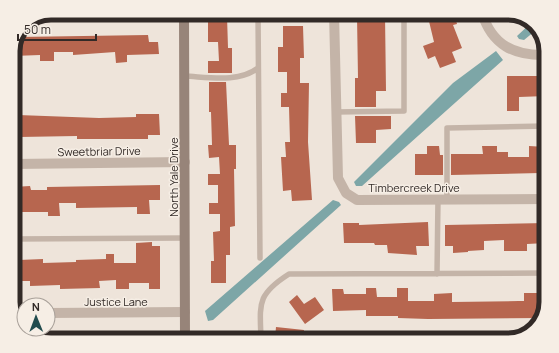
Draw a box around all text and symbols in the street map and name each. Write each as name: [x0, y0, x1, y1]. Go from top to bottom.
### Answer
scale bar: [18, 16, 96, 42]
text: 50 m: [24, 21, 51, 38]
street label: North Yale Drive: [166, 137, 181, 217]
street label: Sweetbriar Drive: [57, 143, 141, 159]
street label: Timbercreek Drive: [368, 180, 460, 195]
street label: Justice Lane: [84, 294, 148, 309]
north arrow: [16, 297, 56, 337]
text: N: [32, 299, 40, 314]

